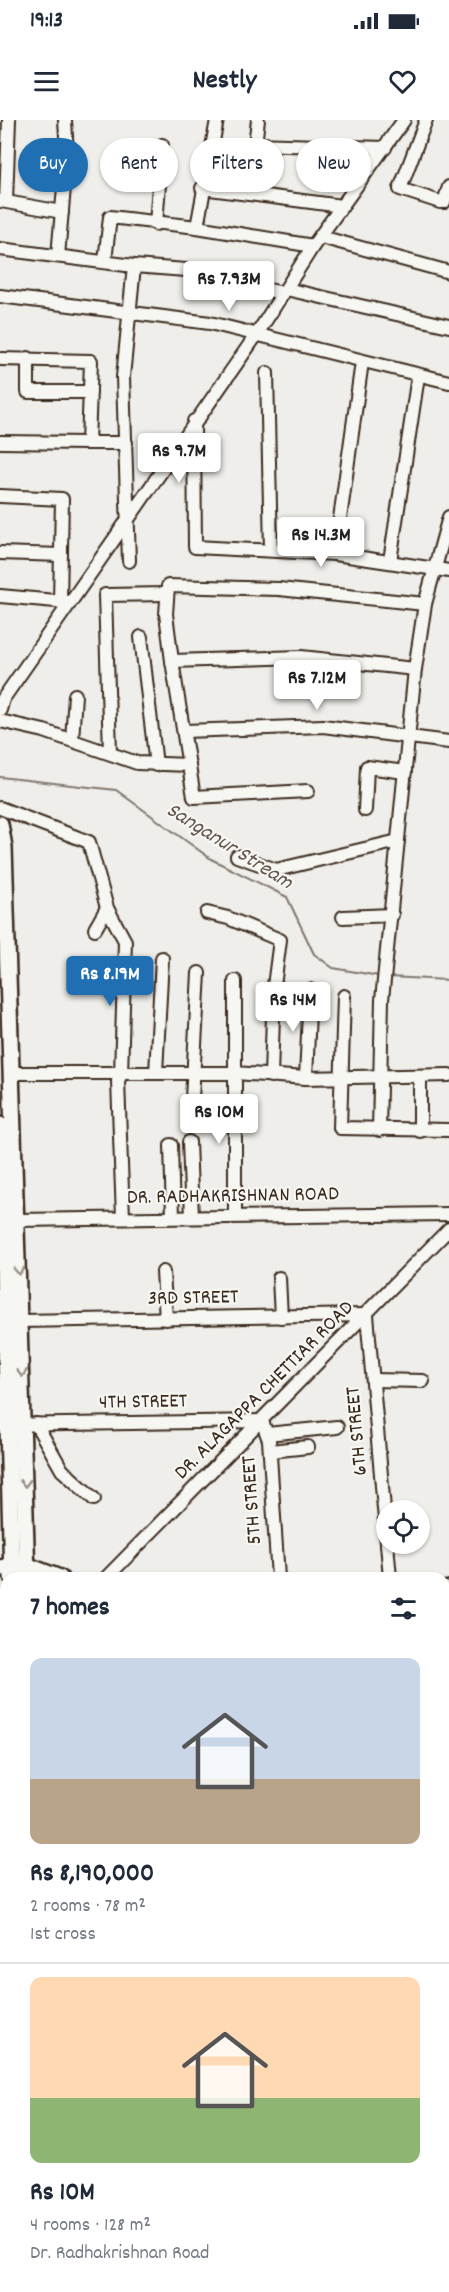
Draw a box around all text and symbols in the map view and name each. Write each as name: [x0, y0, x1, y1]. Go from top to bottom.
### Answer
text: 19:13: [30, 6, 63, 37]
text: Nestly: [193, 62, 256, 101]
icon: menu: [30, 65, 63, 98]
icon: heart: [386, 65, 419, 98]
chip: Buy: [18, 138, 88, 192]
chip: Rent: [100, 138, 178, 192]
chip: Filters: [190, 138, 284, 192]
chip: New: [296, 138, 371, 192]
pin: Rs 7.93M: [167, 261, 291, 312]
text: Rs 7.93M: [197, 266, 261, 294]
pin: Rs 9.7M: [124, 433, 234, 484]
text: Rs 9.7M: [152, 438, 206, 466]
pin: Rs 14.3M: [259, 517, 383, 568]
text: Rs 14.3M: [291, 522, 351, 550]
pin: Rs 7.12M: [255, 660, 379, 711]
text: Rs 7.12M: [288, 665, 346, 693]
water label: Sanganur Stream: [160, 796, 299, 899]
pin: Rs 8.19M: [48, 956, 172, 1007]
text: Rs 8.19M: [80, 961, 140, 989]
pin: Rs 14M: [244, 982, 342, 1033]
text: Rs 14M: [269, 987, 317, 1015]
pin: Rs 10M: [170, 1094, 268, 1145]
text: Rs 10M: [194, 1099, 244, 1127]
street label: DR. RADHAKRISHNAN ROAD: [127, 1180, 339, 1214]
one-way arrow: [12, 1266, 25, 1275]
street label: 3RD STREET: [147, 1283, 239, 1315]
street label: DR. ALAGAPPA CHETTIAR ROAD: [168, 1294, 362, 1488]
one-way arrow: [16, 1369, 28, 1378]
street label: 6TH STREET: [339, 1384, 377, 1477]
street label: 4TH STREET: [99, 1387, 188, 1419]
street label: 5TH STREET: [235, 1454, 271, 1545]
one-way arrow: [19, 1479, 31, 1488]
map controls: [376, 1500, 430, 1554]
button: locate: [376, 1500, 430, 1554]
text: 7 homes: [30, 1590, 110, 1627]
icon: filters: [387, 1592, 420, 1625]
icon: home: [171, 1697, 279, 1805]
text: Rs 8,190,000: [30, 1856, 154, 1893]
text: 2 rooms · 78 m²: [30, 1893, 146, 1921]
text: 1st cross: [30, 1921, 96, 1949]
icon: home: [171, 2016, 279, 2124]
text: Rs 10M: [30, 2175, 95, 2212]
text: 4 rooms · 128 m²: [30, 2212, 151, 2240]
text: Dr. Radhakrishnan Road: [30, 2240, 209, 2268]

